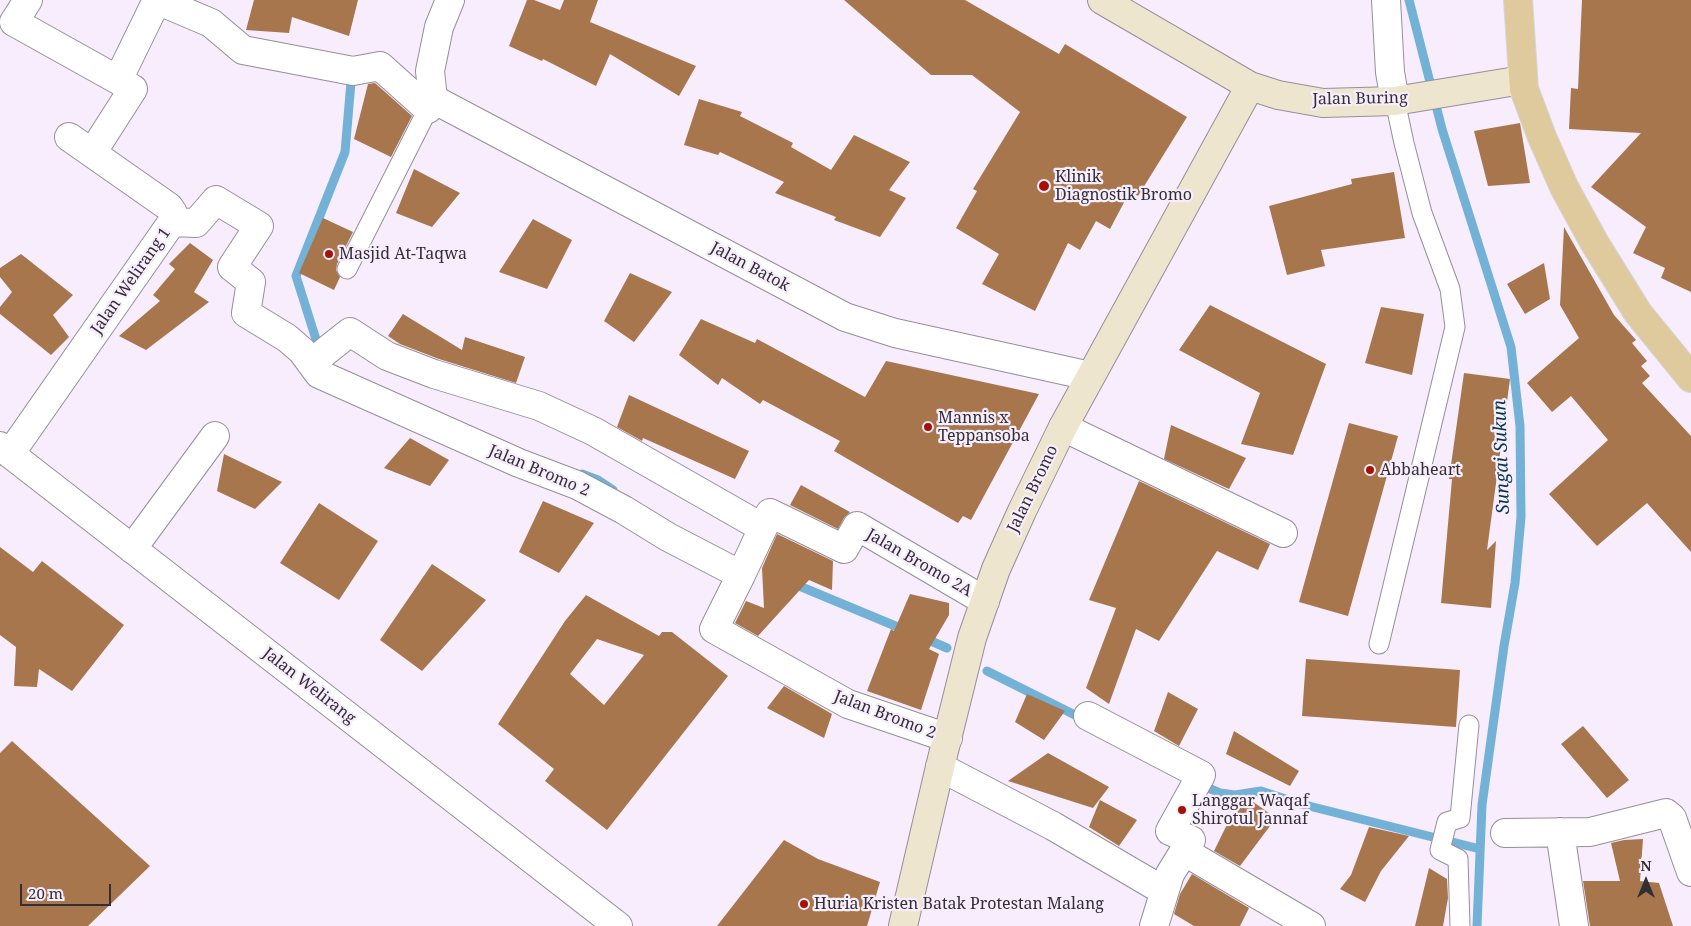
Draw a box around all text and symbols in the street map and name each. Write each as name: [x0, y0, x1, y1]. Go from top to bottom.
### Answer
street label: Jalan Buring: [1312, 89, 1408, 109]
place label: Klinik Diagnostik Bromo: [1055, 167, 1192, 205]
marker: Klinik Diagnostik Bromo: [1037, 179, 1051, 193]
street label: Jalan Welirang 1: [87, 224, 175, 338]
street label: Jalan Batok: [707, 238, 793, 296]
place label: Masjid At-Taqwa: [339, 244, 467, 264]
marker: Masjid At-Taqwa: [323, 248, 335, 260]
water label: Sungai Sukun: [1489, 399, 1515, 515]
place label: Mannis x Teppansoba: [938, 408, 1030, 446]
marker: Mannis x Teppansoba: [922, 421, 934, 433]
street label: Jalan Bromo 2: [486, 441, 592, 501]
street label: Jalan Bromo: [1004, 442, 1062, 536]
place label: Abbaheart: [1380, 460, 1461, 480]
marker: Abbaheart: [1364, 464, 1376, 476]
street label: Jalan Bromo 2A: [863, 525, 975, 601]
street label: Jalan Welirang: [259, 644, 359, 728]
street label: Jalan Bromo 2: [831, 687, 939, 743]
place label: Langgar Waqaf Shirotul Jannaf: [1192, 791, 1309, 829]
marker: Langgar Waqaf Shirotul Jannaf: [1176, 804, 1188, 816]
north arrow: [1621, 856, 1671, 906]
text: N: [1640, 856, 1652, 875]
scale bar: [22, 874, 114, 906]
text: 20 m: [28, 883, 63, 903]
place label: Huria Kristen Batak Protestan Malang: [814, 894, 1104, 914]
marker: Huria Kristen Batak Protestan Malang: [798, 898, 810, 910]

